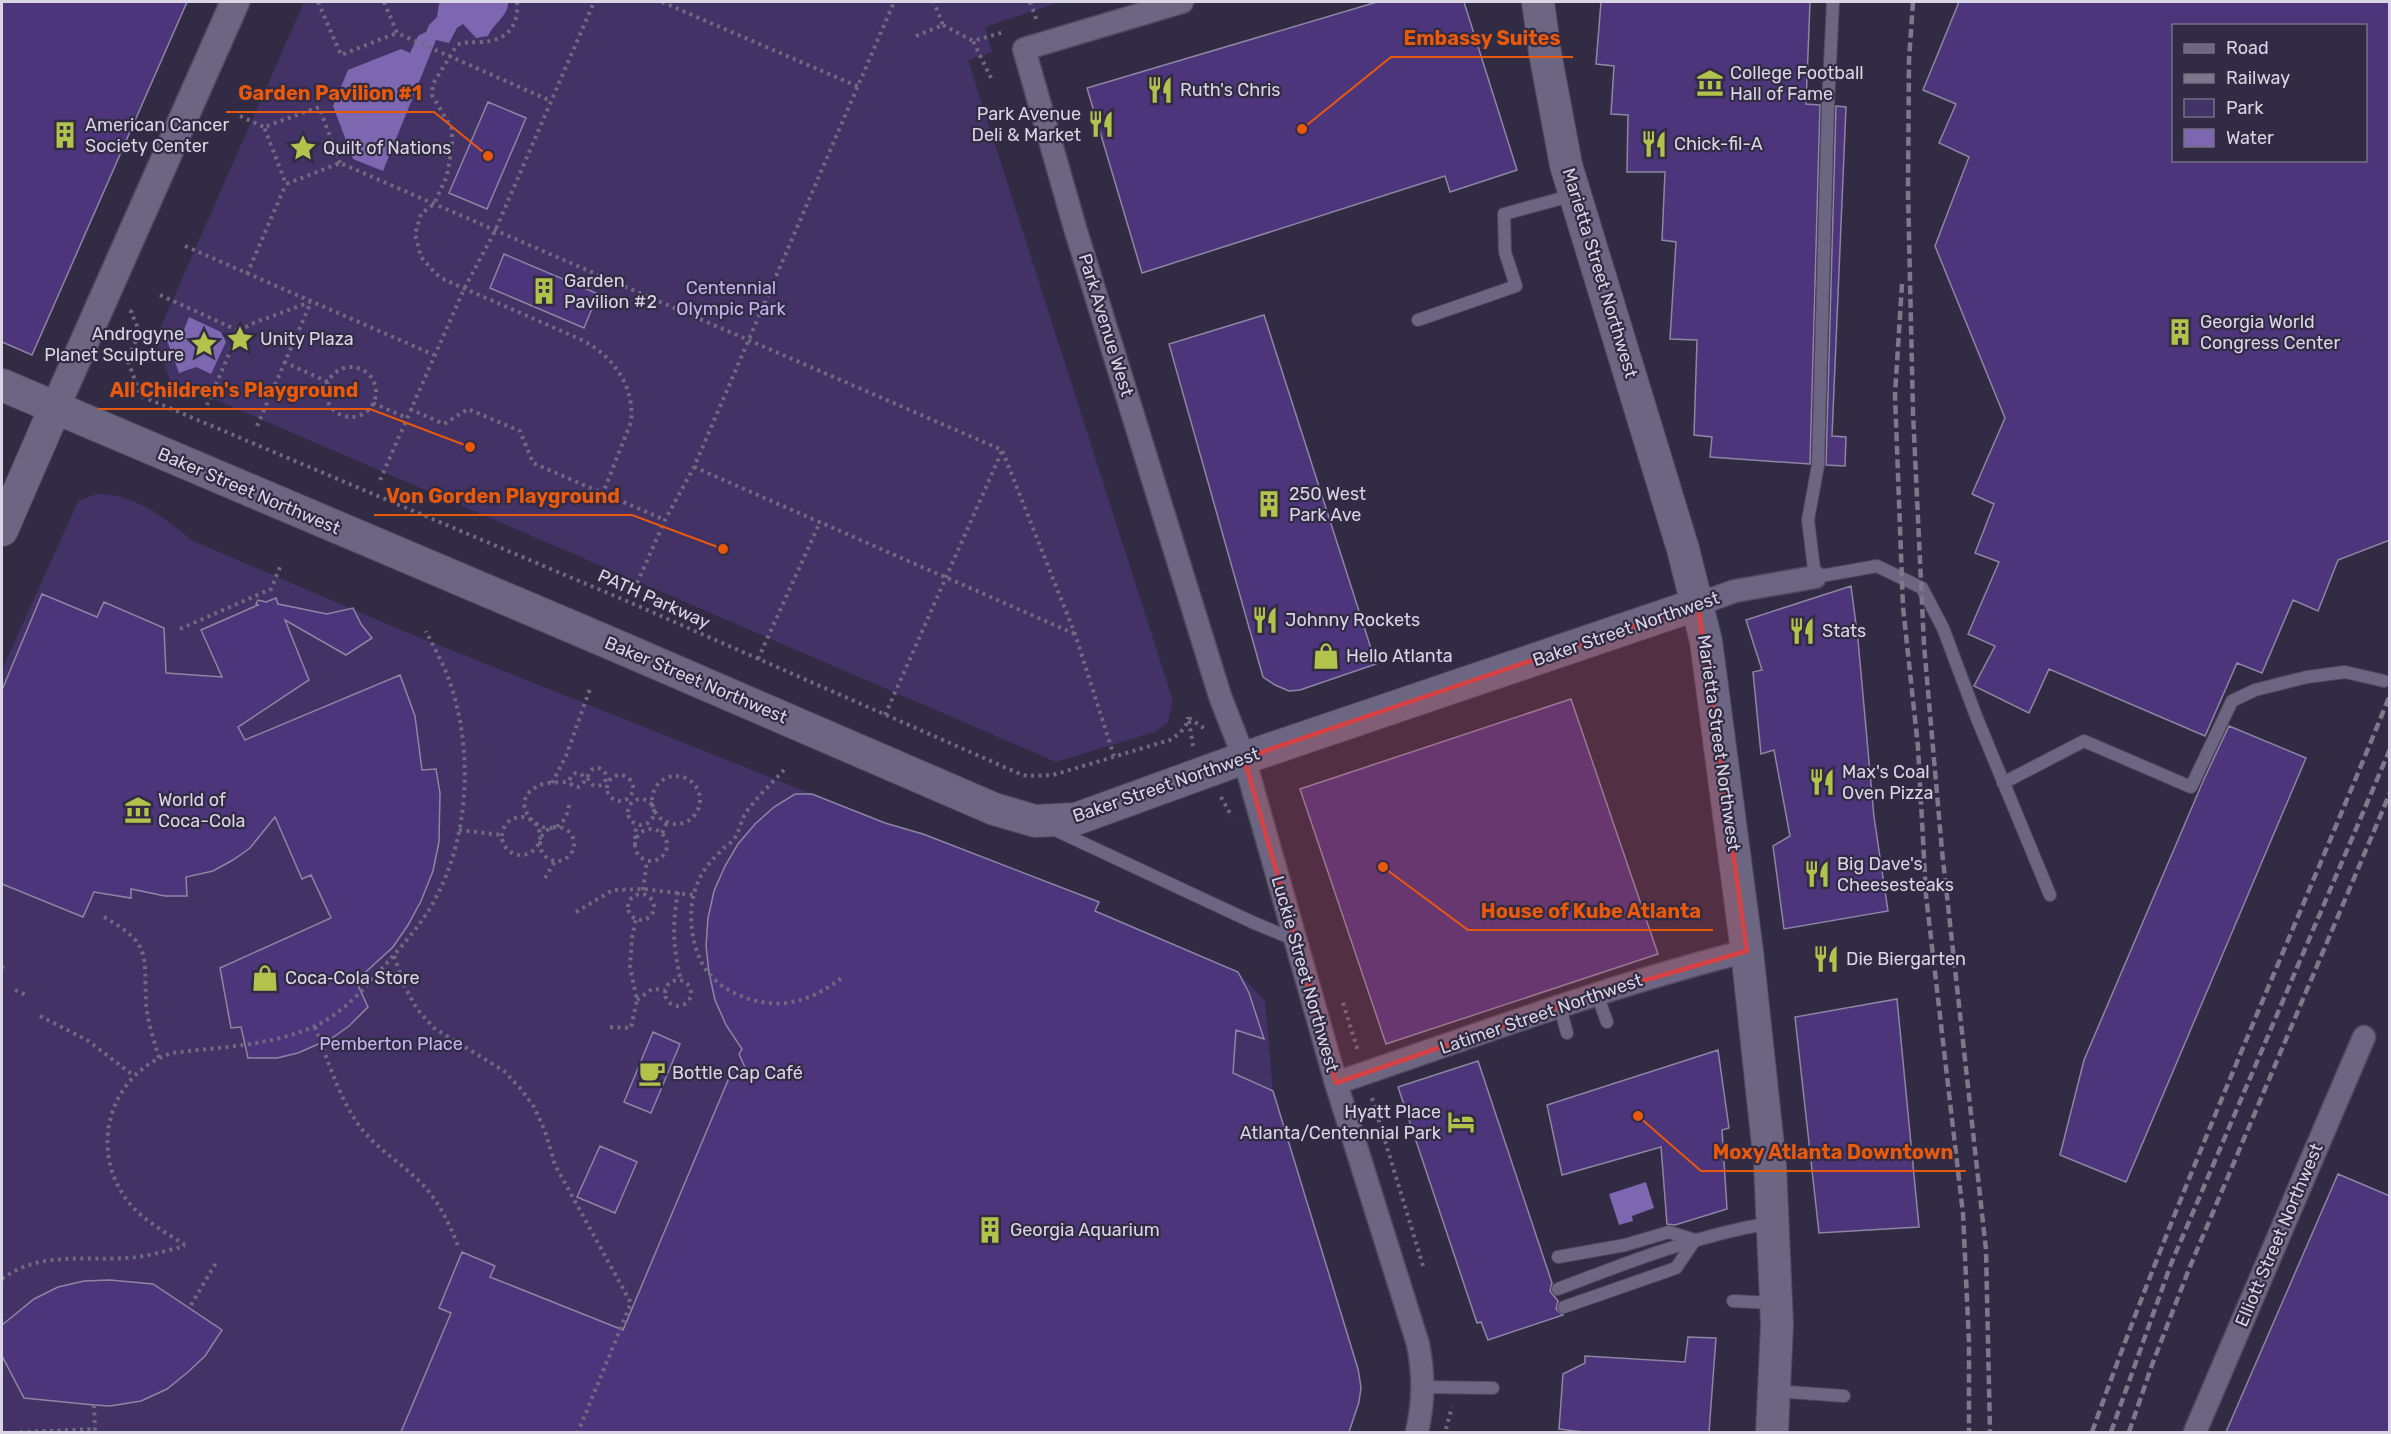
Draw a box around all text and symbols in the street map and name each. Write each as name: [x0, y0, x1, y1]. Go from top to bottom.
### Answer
callout: Embassy Suites: [1391, 19, 1573, 57]
legend: [2172, 24, 2367, 162]
text: Embassy Suites: [1404, 26, 1561, 50]
text: Road: [2226, 37, 2269, 59]
place label: College Football Hall of Fame: [1730, 62, 1864, 105]
text: Railway: [2226, 67, 2290, 89]
museum icon: College Football Hall of Fame: [1695, 68, 1725, 98]
callout: Garden Pavilion #1: [226, 74, 434, 112]
restaurant icon: Ruth's Chris: [1145, 75, 1175, 105]
place label: Ruth's Chris: [1180, 79, 1281, 101]
text: Garden Pavilion #1: [238, 81, 422, 105]
text: Park: [2226, 97, 2264, 119]
place label: Park Avenue Deli & Market: [972, 103, 1081, 146]
restaurant icon: Park Avenue Deli & Market: [1086, 109, 1116, 139]
place label: American Cancer Society Center: [85, 114, 229, 157]
building icon: American Cancer Society Center: [50, 120, 80, 150]
text: Water: [2226, 127, 2274, 149]
restaurant icon: Chick-fil-A: [1639, 129, 1669, 159]
place icon: Quilt of Nations: [288, 133, 318, 163]
place label: Chick-fil-A: [1674, 133, 1763, 155]
place label: Quilt of Nations: [323, 137, 452, 159]
street label: Marietta Street Northwest: [1558, 165, 1642, 381]
street label: Park Avenue West: [1074, 251, 1138, 399]
place label: Garden Pavilion #2: [564, 270, 657, 313]
building icon: Garden Pavilion #2: [529, 276, 559, 306]
park label: Centennial Olympic Park: [676, 277, 786, 320]
place label: Georgia World Congress Center: [2200, 311, 2340, 354]
building icon: Georgia World Congress Center: [2165, 317, 2195, 347]
place label: Androgyne Planet Sculpture: [44, 323, 184, 366]
place icon: Unity Plaza: [225, 324, 255, 354]
place label: Unity Plaza: [260, 328, 354, 350]
place icon: Androgyne Planet Sculpture: [189, 329, 219, 359]
callout: All Children's Playground: [98, 371, 370, 409]
text: All Children's Playground: [110, 378, 358, 402]
street label: Baker Street Northwest: [154, 443, 344, 539]
callout: Von Gorden Playground: [374, 477, 632, 515]
place label: 250 West Park Ave: [1289, 483, 1366, 526]
text: Von Gorden Playground: [386, 484, 620, 508]
building icon: 250 West Park Ave: [1254, 489, 1284, 519]
street label: PATH Parkway: [594, 564, 714, 634]
street label: Baker Street Northwest: [1530, 587, 1722, 671]
restaurant icon: Johnny Rockets: [1250, 605, 1280, 635]
place label: Johnny Rockets: [1285, 609, 1420, 631]
restaurant icon: Stats: [1787, 616, 1817, 646]
place label: Stats: [1822, 620, 1866, 642]
street label: Baker Street Northwest: [601, 632, 791, 728]
street label: Marietta Street Northwest: [1693, 633, 1745, 853]
shop icon: Hello Atlanta: [1311, 641, 1341, 671]
place label: Hello Atlanta: [1346, 645, 1453, 667]
street label: Baker Street Northwest: [1070, 743, 1262, 827]
place label: Max's Coal Oven Pizza: [1842, 761, 1933, 804]
restaurant icon: Max's Coal Oven Pizza: [1807, 767, 1837, 797]
place label: World of Coca-Cola: [158, 789, 246, 832]
museum icon: World of Coca-Cola: [123, 795, 153, 825]
place label: Big Dave's Cheesesteaks: [1837, 853, 1954, 896]
restaurant icon: Big Dave's Cheesesteaks: [1802, 859, 1832, 889]
street label: Luckie Street Northwest: [1266, 873, 1344, 1075]
callout: House of Kube Atlanta: [1468, 892, 1713, 930]
text: House of Kube Atlanta: [1481, 899, 1701, 923]
restaurant icon: Die Biergarten: [1811, 944, 1841, 974]
place label: Die Biergarten: [1846, 948, 1966, 970]
shop icon: Coca‑Cola Store: [250, 963, 280, 993]
place label: Coca‑Cola Store: [285, 967, 420, 989]
street label: Latimer Street Northwest: [1437, 969, 1645, 1059]
park label: Pemberton Place: [319, 1033, 463, 1055]
cafe icon: Bottle Cap Café: [637, 1058, 667, 1088]
place label: Bottle Cap Café: [672, 1062, 803, 1084]
place label: Hyatt Place Atlanta/Centennial Park: [1240, 1101, 1442, 1144]
hotel icon: Hyatt Place Atlanta/Centennial Park: [1446, 1107, 1476, 1137]
callout: Moxy Atlanta Downtown: [1701, 1133, 1966, 1171]
text: Moxy Atlanta Downtown: [1713, 1140, 1953, 1164]
street label: Elliott Street Northwest: [2230, 1140, 2328, 1330]
building icon: Georgia Aquarium: [975, 1215, 1005, 1245]
place label: Georgia Aquarium: [1010, 1219, 1160, 1241]

